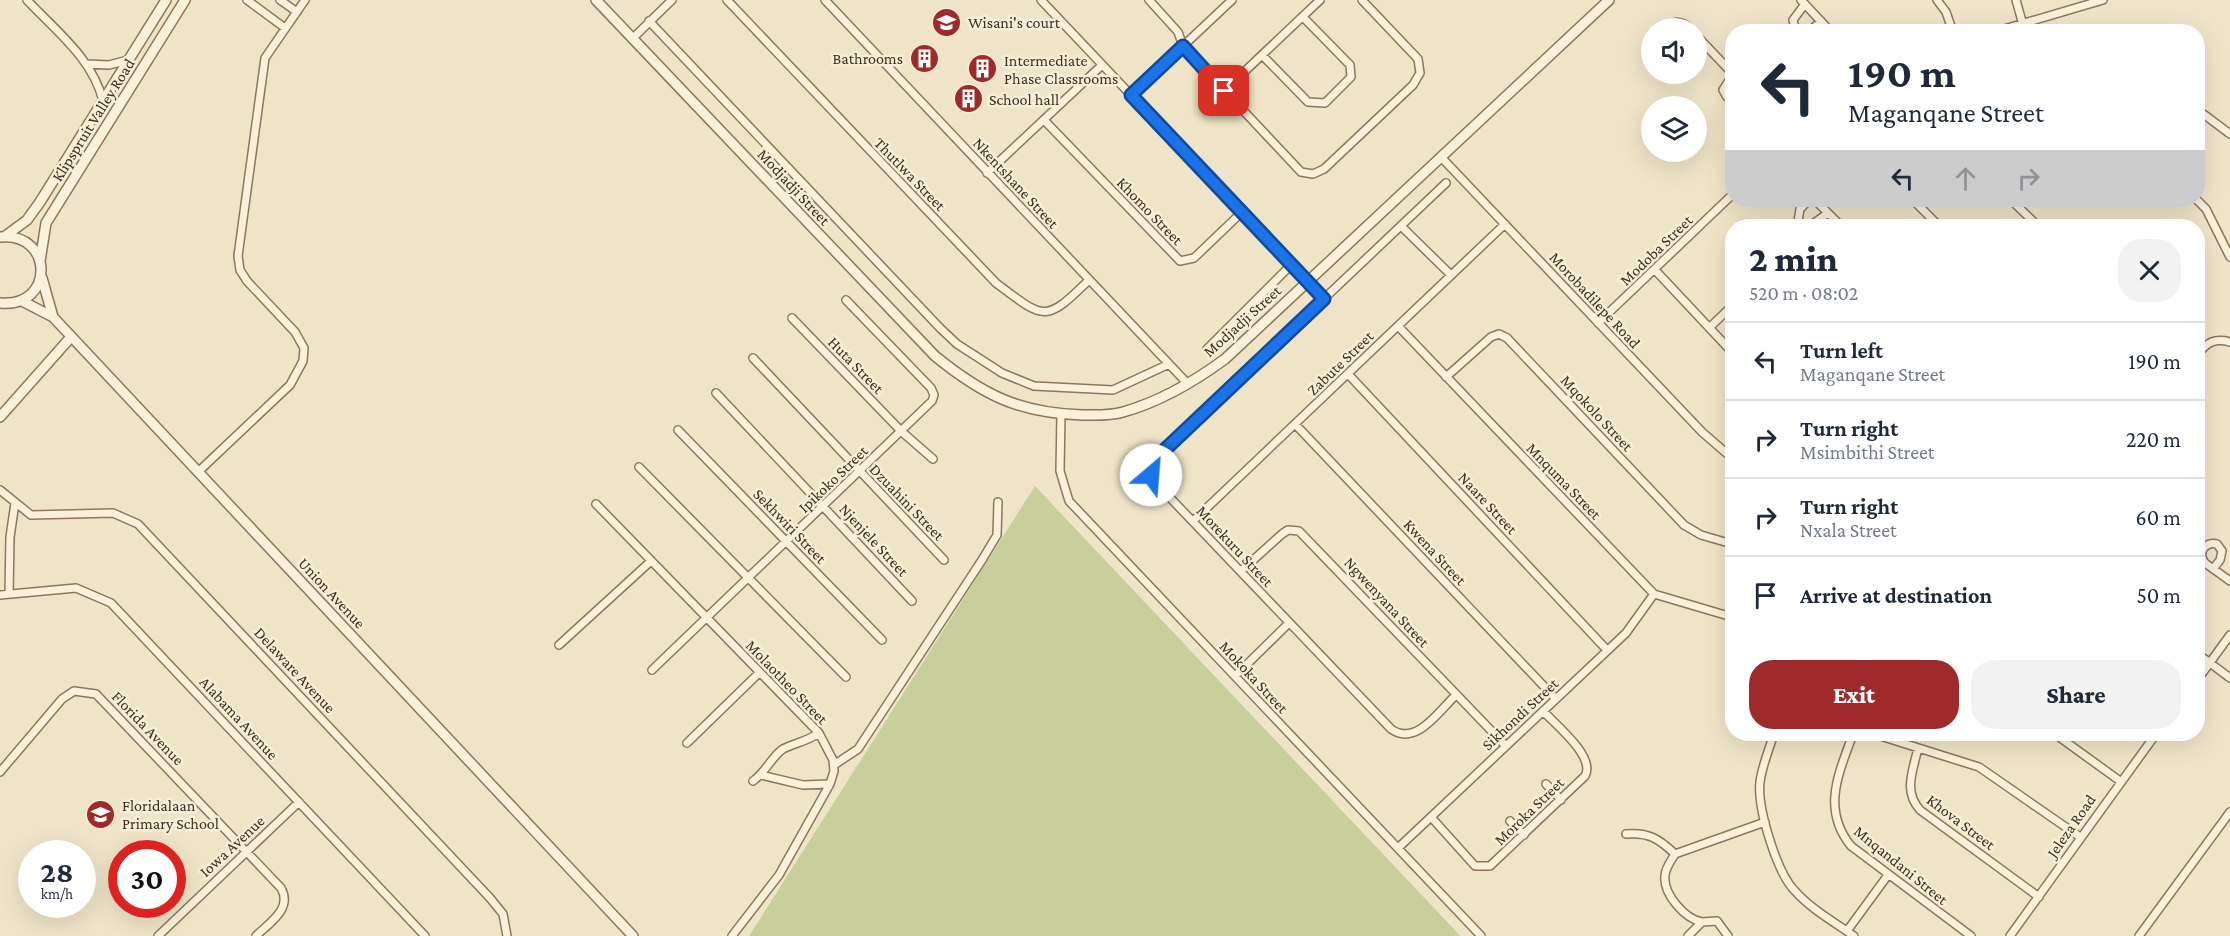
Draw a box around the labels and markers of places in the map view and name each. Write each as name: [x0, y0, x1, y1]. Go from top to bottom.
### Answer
school or university icon: Wisani's court: [931, 6, 963, 38]
place label: Wisani's court: [968, 14, 1061, 31]
building icon: Bathrooms: [908, 42, 940, 74]
place label: Bathrooms: [833, 50, 903, 67]
place label: Intermediate Phase Classrooms: [1004, 52, 1118, 87]
building icon: Intermediate Phase Classrooms: [967, 53, 999, 85]
pin: [1198, 65, 1249, 116]
building icon: School hall: [952, 83, 984, 115]
place label: School hall: [989, 91, 1059, 108]
place label: Floridalaan Primary School: [122, 797, 219, 833]
school or university icon: Floridalaan Primary School: [85, 798, 117, 830]

